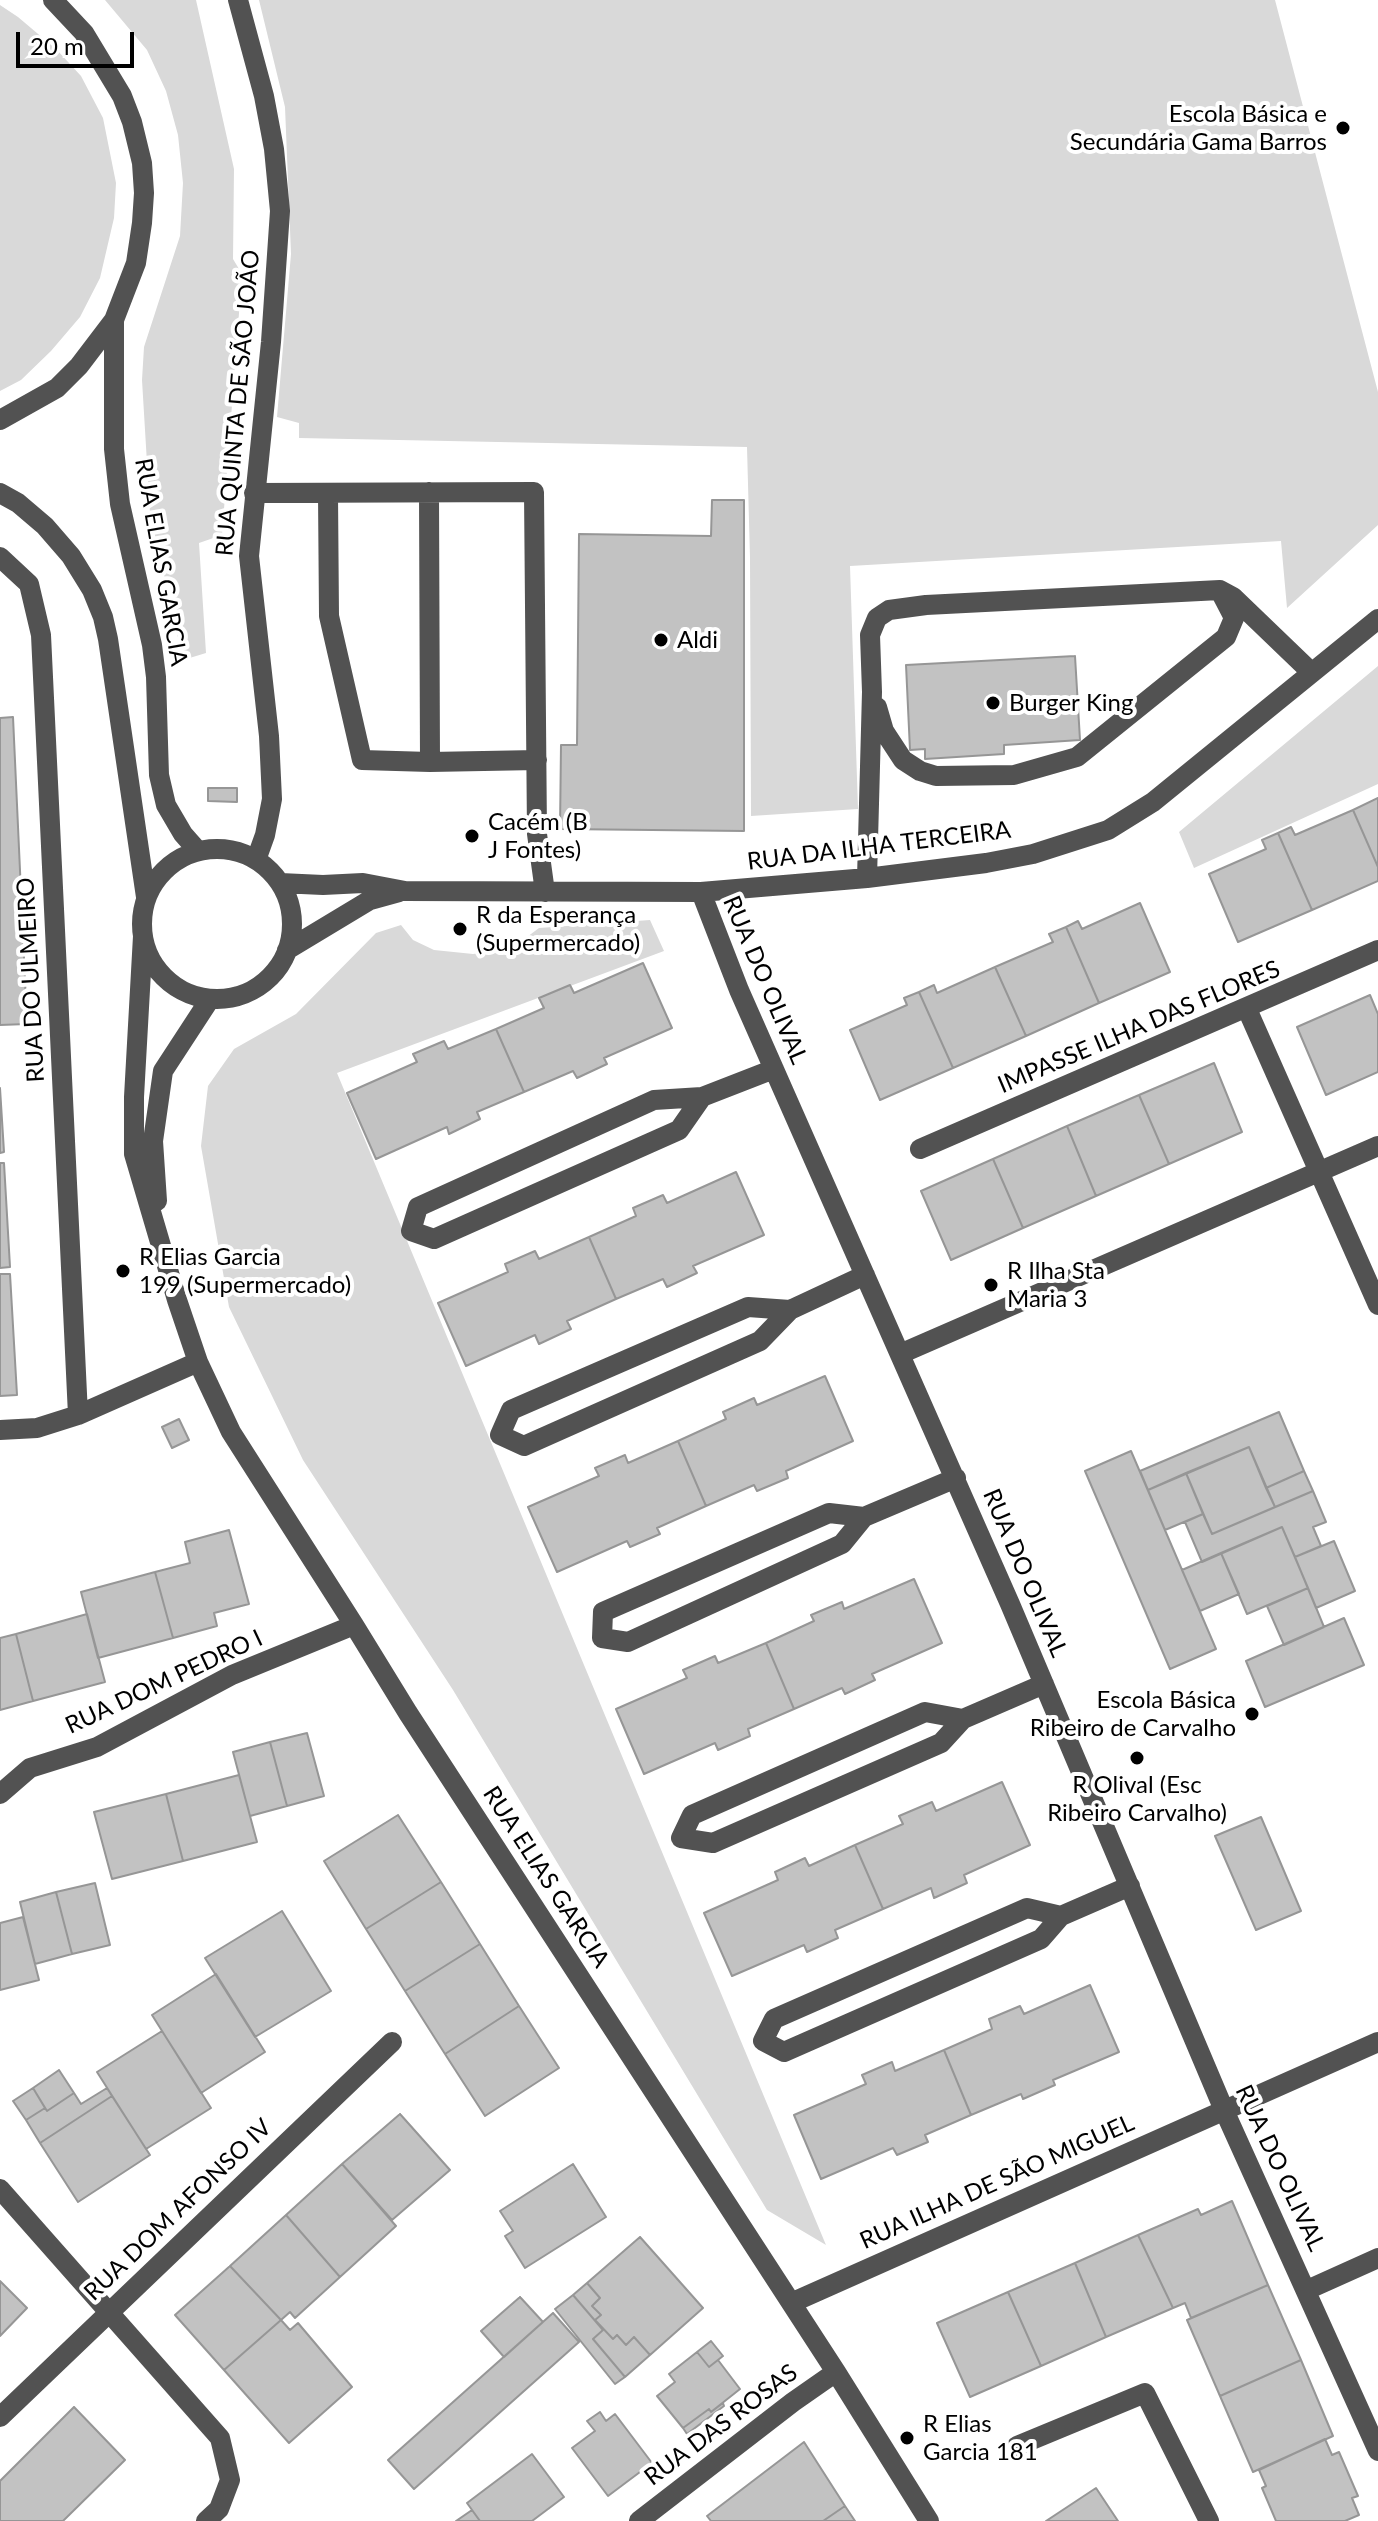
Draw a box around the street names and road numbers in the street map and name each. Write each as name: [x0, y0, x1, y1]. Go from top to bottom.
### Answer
street label: RUA QUINTA DE SÃO JOÃO: [210, 249, 266, 557]
street label: RUA ELIAS GARCIA: [129, 456, 193, 668]
street label: RUA DA ILHA TERCEIRA: [746, 816, 1012, 876]
street label: RUA DO ULMEIRO: [11, 877, 51, 1083]
street label: RUA DO OLIVAL: [717, 892, 813, 1068]
street label: IMPASSE ILHA DAS FLORES: [994, 954, 1284, 1100]
street label: RUA DO OLIVAL: [977, 1485, 1073, 1661]
street label: RUA DOM PEDRO I: [61, 1624, 267, 1740]
street label: RUA ELIAS GARCIA: [477, 1781, 615, 1973]
street label: RUA DO OLIVAL: [1229, 2080, 1331, 2256]
street label: RUA ILHA DE SÃO MIGUEL: [856, 2108, 1138, 2256]
street label: RUA DOM AFONSO IV: [78, 2113, 278, 2307]
street label: RUA DAS ROSAS: [639, 2358, 803, 2492]

